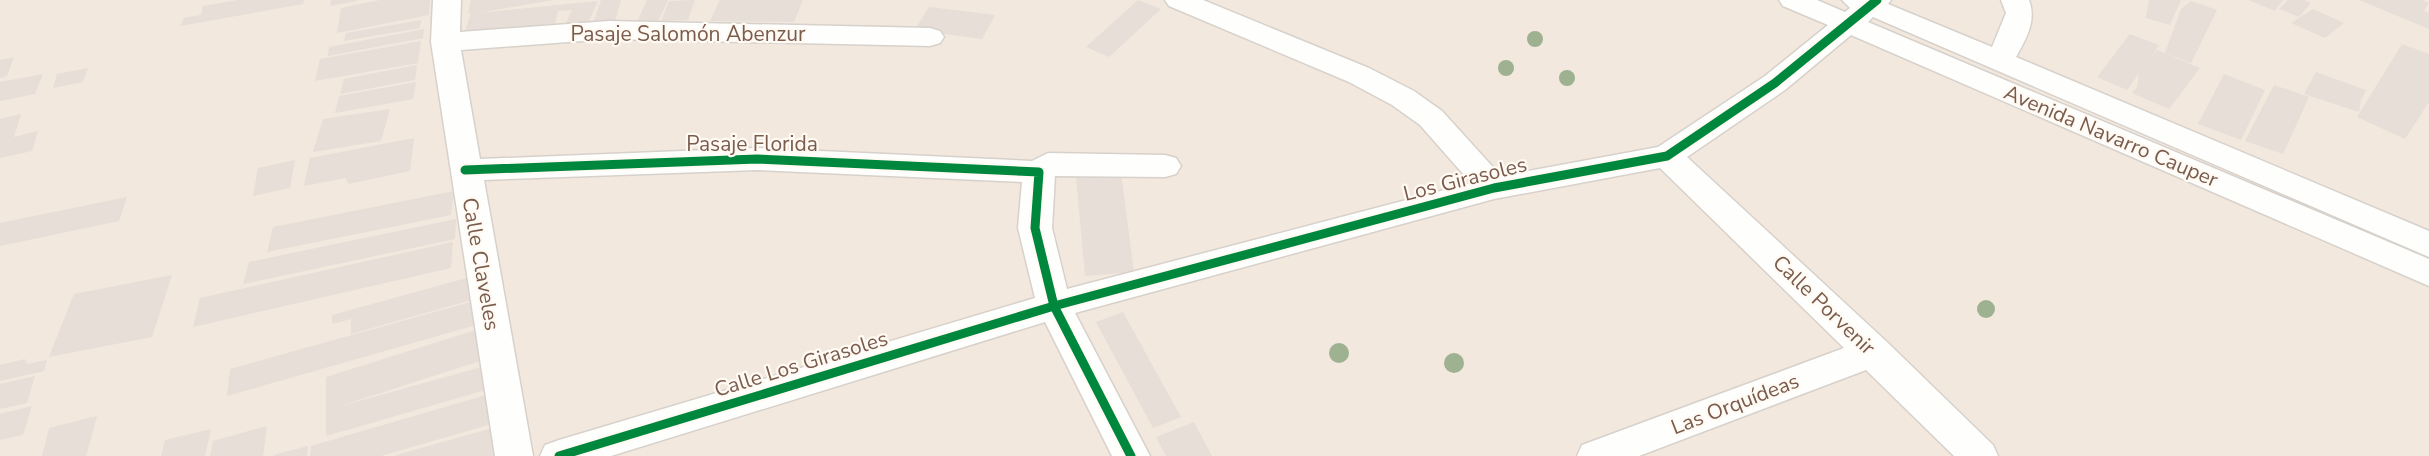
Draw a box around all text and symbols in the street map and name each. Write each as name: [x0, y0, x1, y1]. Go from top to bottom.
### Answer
street label: Pasaje Salomón Abenzur: [570, 20, 806, 48]
street label: Avenida Navarro Cauper: [2000, 78, 2223, 194]
street label: Pasaje Florida: [686, 130, 818, 158]
street label: Los Girasoles: [1400, 150, 1530, 208]
street label: Calle Claveles: [456, 195, 506, 333]
street label: Calle Porvenir: [1767, 249, 1882, 361]
street label: Calle Los Girasoles: [711, 324, 891, 404]
street label: Las Orquídeas: [1667, 367, 1803, 441]

